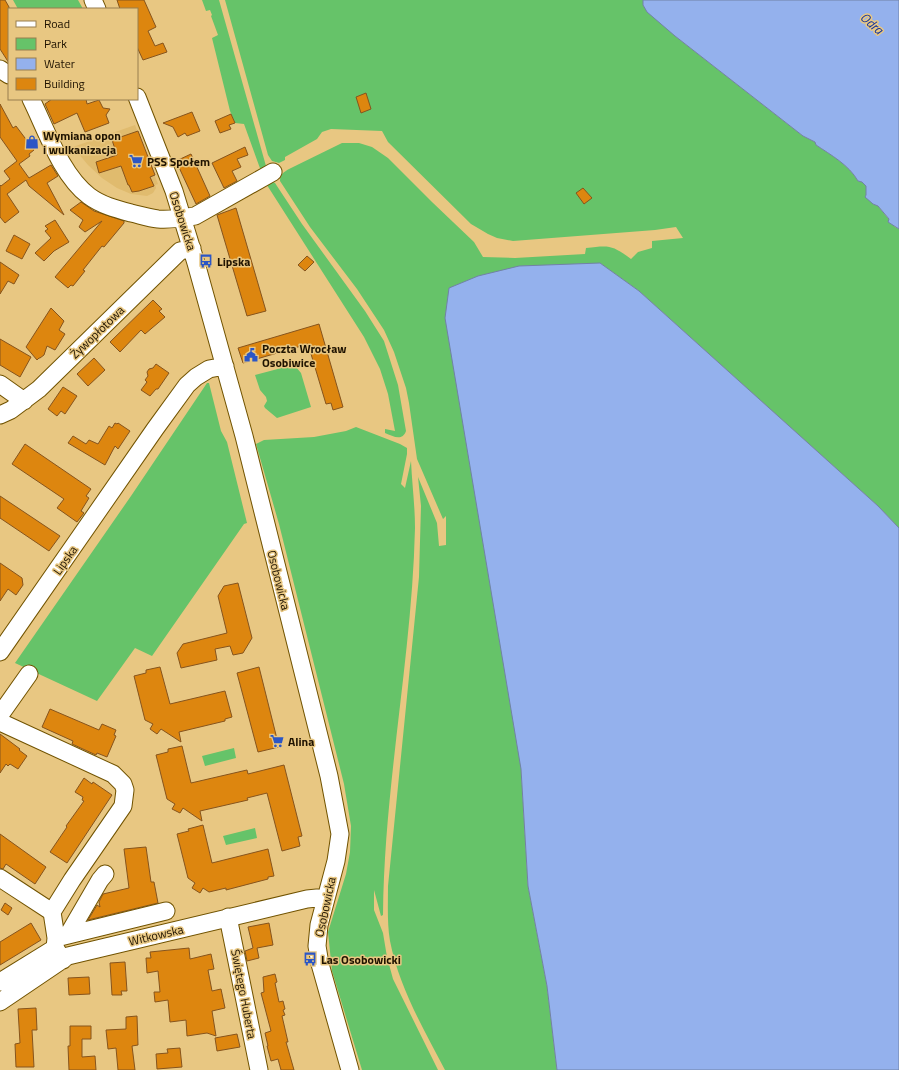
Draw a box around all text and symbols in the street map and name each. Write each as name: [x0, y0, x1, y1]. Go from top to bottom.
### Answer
water label: Odra: [856, 7, 889, 40]
legend: [8, 8, 138, 100]
text: Road: [44, 14, 70, 33]
text: Park: [44, 34, 67, 53]
text: Water: [44, 54, 75, 73]
text: Building: [44, 74, 85, 93]
place label: Wymiana opon i wulkanizacja: [43, 126, 121, 159]
shop icon: Wymiana opon i wulkanizacja: [24, 134, 40, 150]
place label: PSS Społem: [147, 152, 210, 171]
supermarket icon: PSS Społem: [128, 153, 144, 169]
street label: Osobowicka: [165, 189, 201, 253]
place label: Lipska: [217, 252, 250, 271]
bus stop icon: Lipska: [198, 253, 214, 269]
street label: Żywopłotowa: [65, 301, 129, 363]
place label: Poczta Wrocław Osobiwice: [262, 339, 347, 372]
public building icon: Poczta Wrocław Osobiwice: [243, 347, 259, 363]
street label: Lipska: [48, 541, 82, 579]
street label: Osobowicka: [262, 548, 296, 612]
place label: Alina: [288, 732, 314, 751]
supermarket icon: Alina: [269, 733, 285, 749]
street label: Osobowicka: [309, 875, 341, 939]
street label: Witkowska: [127, 919, 185, 951]
street label: Świętego Huberta: [226, 948, 262, 1040]
place label: Las Osobowicki: [321, 950, 401, 969]
bus stop icon: Las Osobowicki: [302, 951, 318, 967]

